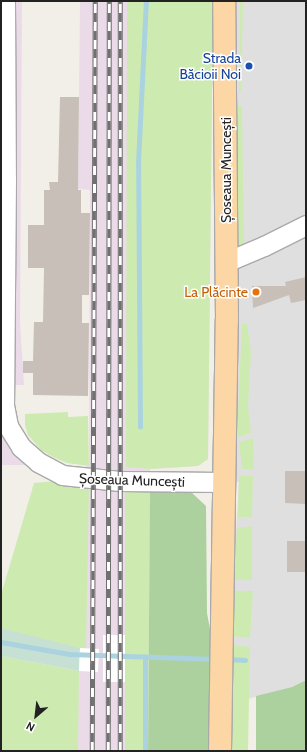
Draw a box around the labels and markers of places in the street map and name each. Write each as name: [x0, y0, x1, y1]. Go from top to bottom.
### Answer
place label: Strada Băcioii Noi: [179, 50, 241, 82]
marker: Strada Băcioii Noi: [244, 61, 254, 71]
place label: La Plăcinte: [184, 284, 248, 300]
marker: La Plăcinte: [251, 287, 261, 297]

